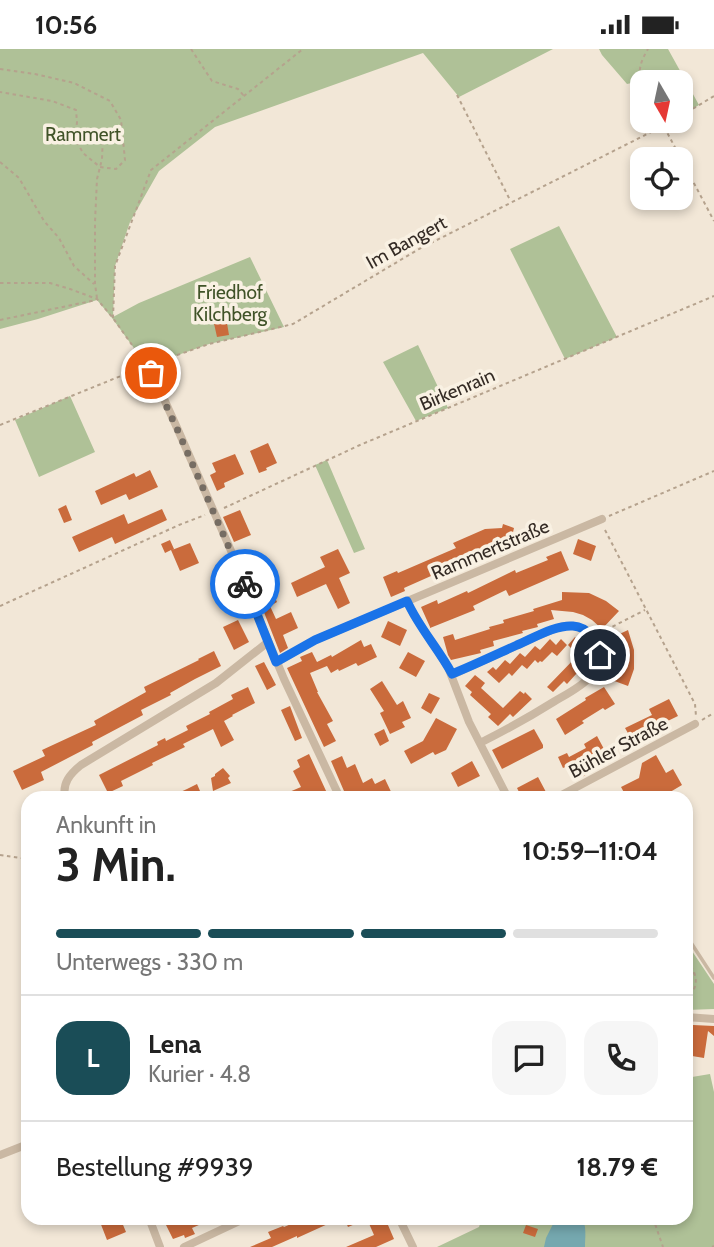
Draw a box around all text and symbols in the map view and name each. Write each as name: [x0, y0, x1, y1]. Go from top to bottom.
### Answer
text: 10:56: [35, 9, 97, 41]
north arrow: [630, 70, 693, 133]
map controls: [630, 70, 693, 210]
park label: Rammert: [45, 123, 122, 146]
button: locate: [630, 147, 693, 210]
street label: Im Bangert: [362, 211, 451, 274]
park label: Friedhof Kilchberg: [193, 281, 268, 326]
pin: [121, 343, 181, 403]
icon: bag: [132, 354, 170, 392]
street label: Birkenrain: [416, 363, 498, 416]
street label: Rammertstraße: [428, 514, 553, 585]
courier: [210, 549, 280, 619]
icon: bike: [226, 565, 264, 603]
pin: [570, 625, 630, 685]
icon: home: [581, 636, 619, 674]
street label: Bühler Straße: [565, 712, 672, 783]
text: Ankunft in: [56, 811, 156, 839]
text: 10:59–11:04: [522, 835, 658, 867]
text: 3 Min.: [56, 837, 176, 893]
text: Unterwegs · 330 m: [56, 948, 243, 976]
button: chat: [492, 1021, 566, 1095]
button: phone: [584, 1021, 658, 1095]
text: Lena: [148, 1028, 202, 1060]
text: L: [86, 1042, 100, 1074]
text: Kurier · 4.8: [148, 1060, 251, 1088]
text: Bestellung #9939: [56, 1151, 253, 1183]
text: 18.79 €: [577, 1151, 658, 1183]

